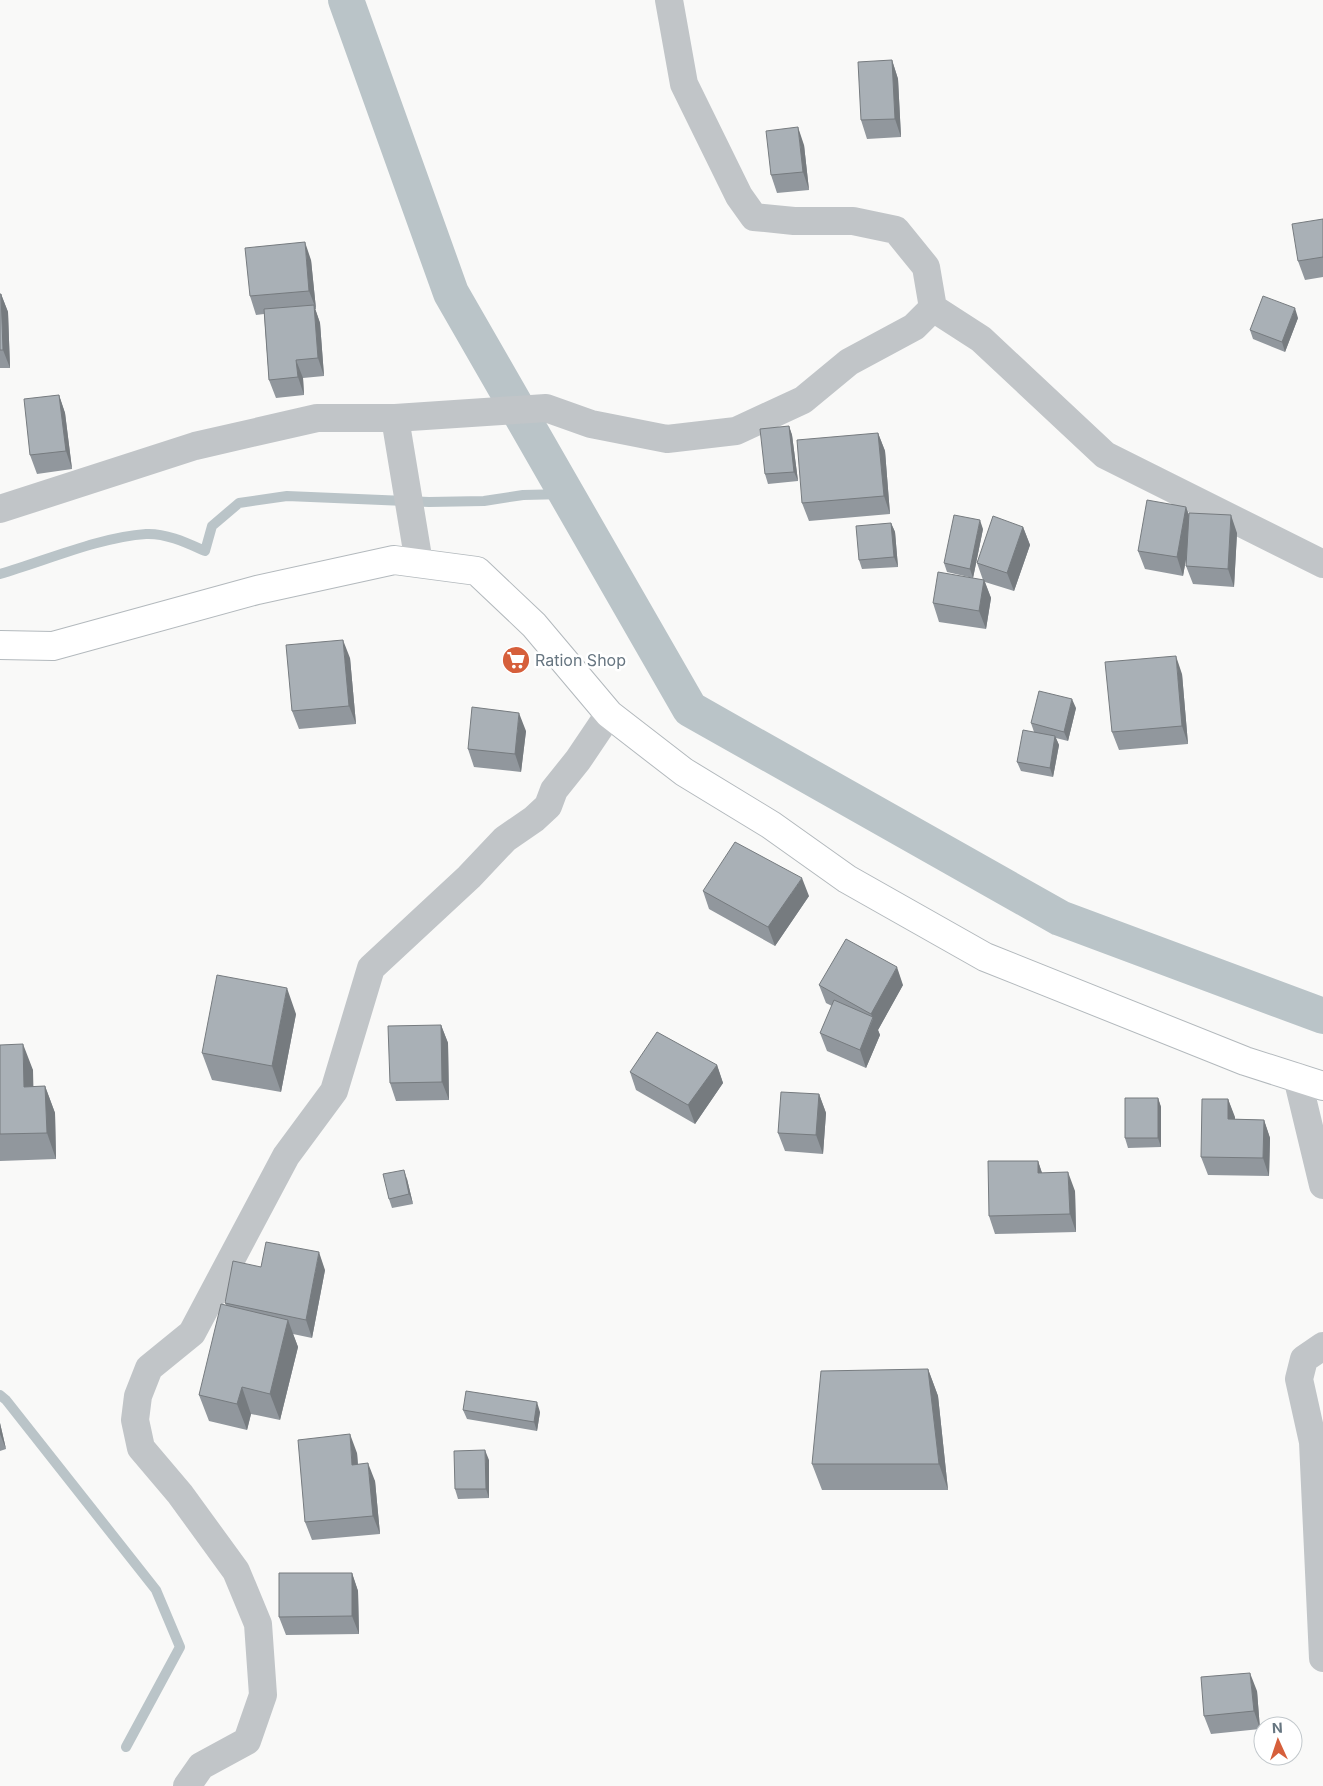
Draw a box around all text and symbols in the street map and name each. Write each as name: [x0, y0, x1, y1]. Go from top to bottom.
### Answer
supermarket icon: Ration Shop: [501, 645, 531, 675]
place label: Ration Shop: [535, 650, 626, 670]
north arrow: [1253, 1716, 1303, 1766]
text: N: [1272, 1719, 1283, 1736]

